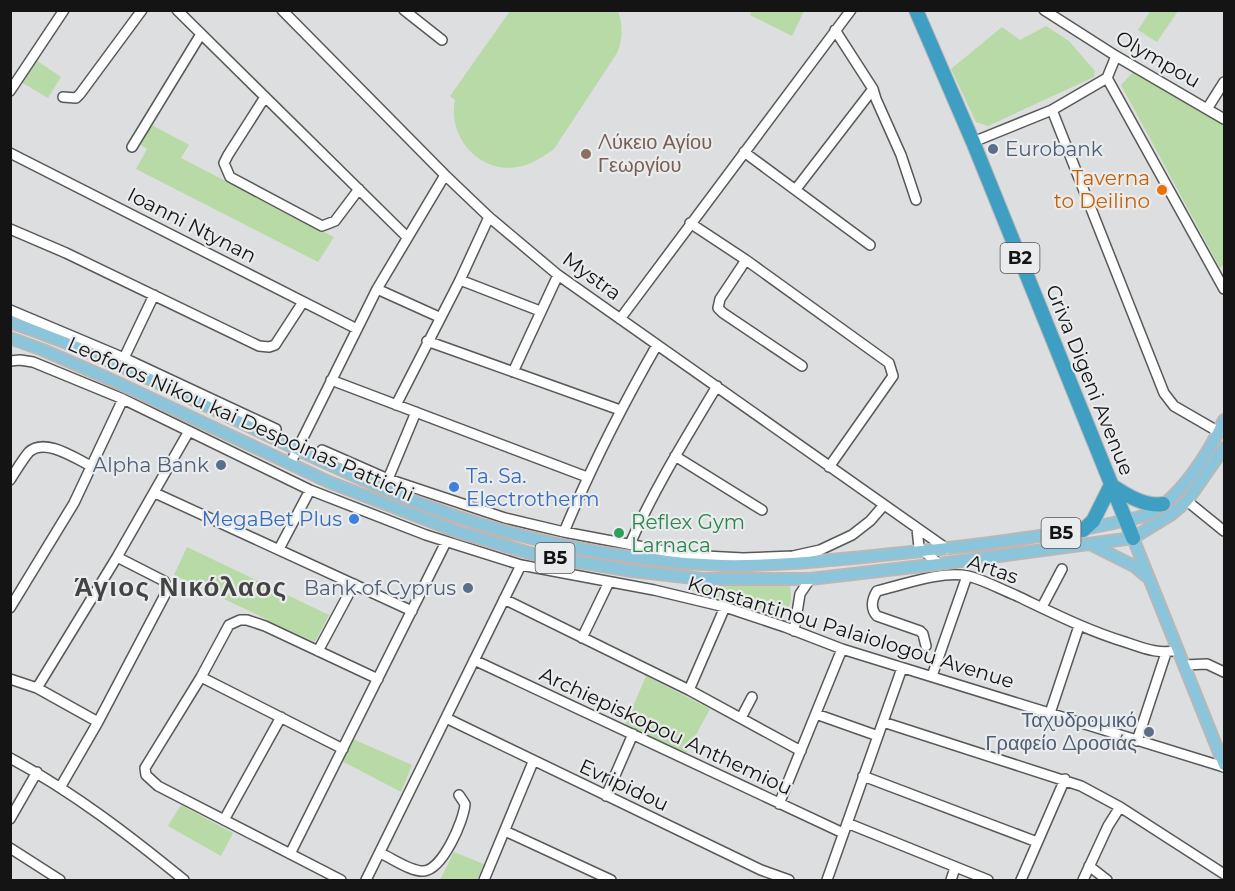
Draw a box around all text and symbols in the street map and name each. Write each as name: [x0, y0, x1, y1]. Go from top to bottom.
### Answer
street label: Olympou: [1111, 25, 1205, 93]
place label: Λύκειο Αγίου Γεωργίου: [598, 130, 712, 177]
place label: Eurobank: [1005, 137, 1103, 161]
marker: Eurobank: [986, 142, 1000, 156]
marker: Λύκειο Αγίου Γεωργίου: [579, 147, 593, 161]
place label: Taverna to Deilino: [1054, 166, 1150, 213]
street label: Ioanni Ntynan: [124, 182, 260, 268]
marker: Taverna to Deilino: [1155, 183, 1169, 197]
road number: B2: [1000, 243, 1040, 273]
street label: Mystra: [558, 247, 626, 305]
street label: Griva Digeni Avenue: [1041, 281, 1139, 479]
street label: Leoforos Nikou kai Despoinas Pattichi: [64, 331, 418, 507]
place label: Alpha Bank: [93, 453, 209, 477]
marker: Alpha Bank: [214, 458, 228, 472]
place label: Ta. Sa. Electrotherm: [466, 464, 599, 511]
marker: Ta. Sa. Electrotherm: [447, 480, 461, 494]
place label: MegaBet Plus: [202, 507, 342, 531]
place label: Reflex Gym Larnaca: [631, 510, 745, 557]
marker: MegaBet Plus: [347, 512, 361, 526]
road number: B5: [1042, 518, 1080, 548]
marker: Reflex Gym Larnaca: [612, 526, 626, 540]
road number: B5: [536, 543, 574, 573]
street label: Artas: [965, 549, 1022, 589]
district label: Άγιος Νικόλαος: [74, 571, 288, 603]
street label: Konstantinou Palaiologou Avenue: [685, 571, 1017, 693]
place label: Bank of Cyprus: [304, 576, 456, 600]
marker: Bank of Cyprus: [461, 581, 475, 595]
street label: Archiepiskopou Anthemiou: [536, 662, 796, 800]
place label: Ταχυδρομικό Γραφείο Δροσιάς: [986, 708, 1137, 755]
marker: Ταχυδρομικό Γραφείο Δροσιάς: [1142, 725, 1156, 739]
street label: Evripidou: [576, 754, 672, 816]

